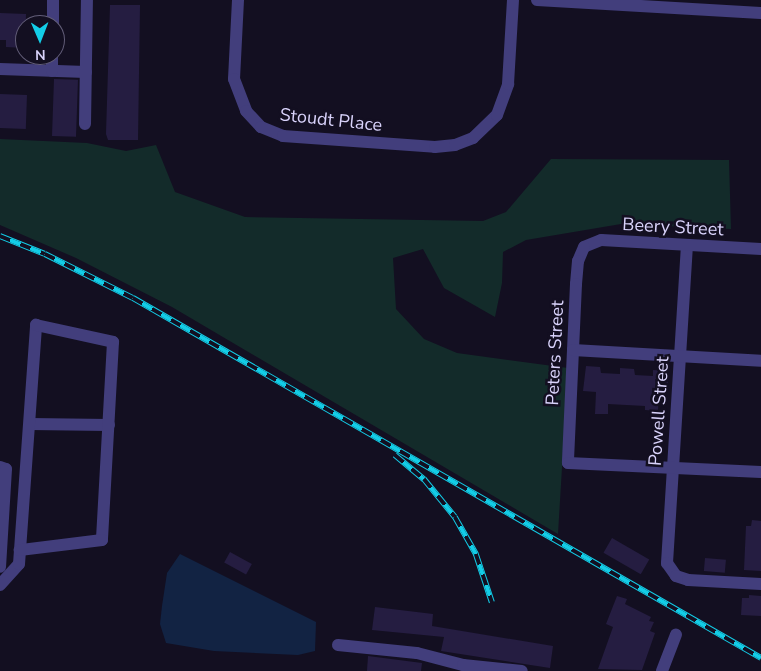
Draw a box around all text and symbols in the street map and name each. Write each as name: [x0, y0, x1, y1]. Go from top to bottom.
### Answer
north arrow: [15, 15, 65, 65]
text: N: [35, 45, 46, 64]
street label: Stoudt Place: [279, 104, 383, 136]
street label: Beery Street: [622, 214, 724, 240]
street label: Peters Street: [541, 300, 569, 406]
street label: Powell Street: [644, 355, 674, 467]

